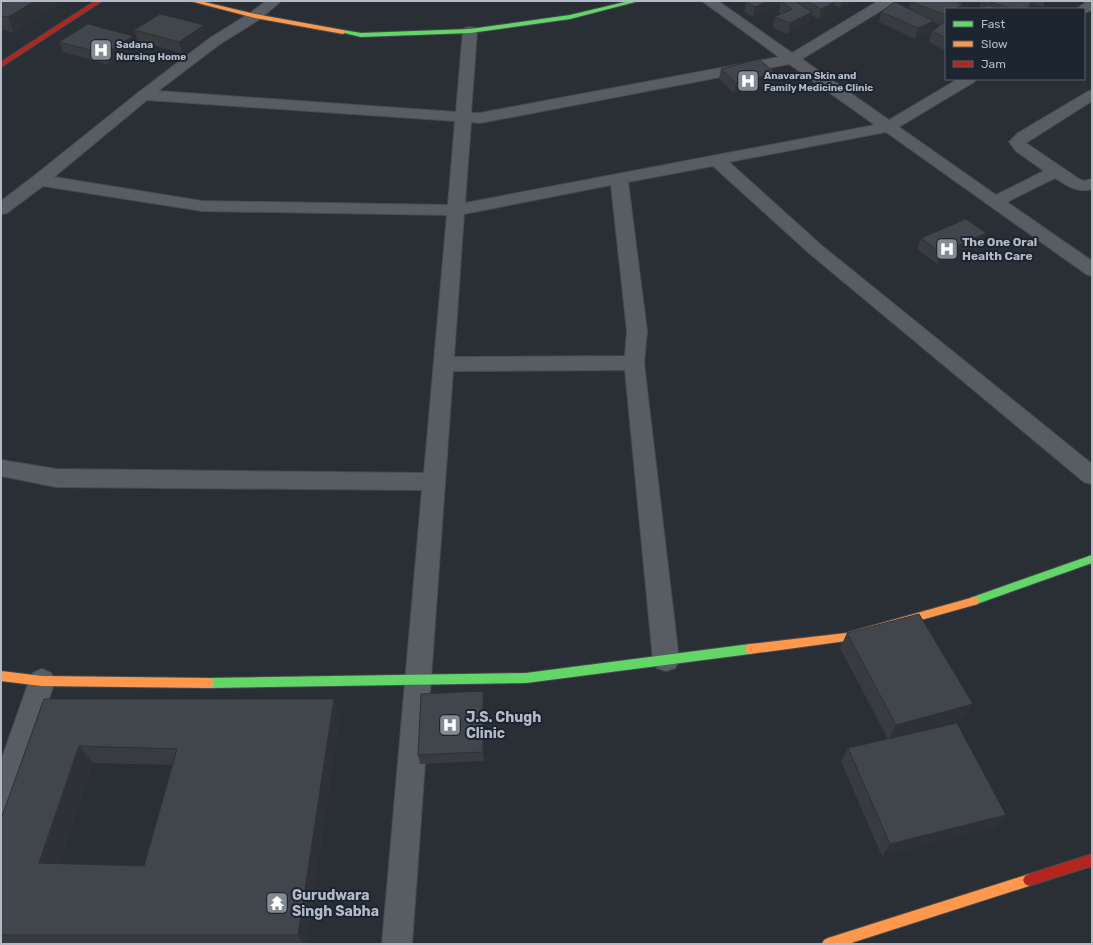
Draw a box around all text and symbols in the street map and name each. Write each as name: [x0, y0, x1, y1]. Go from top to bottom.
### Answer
legend: [945, 8, 1085, 80]
text: Fast: [981, 17, 1005, 31]
hospital icon: Sadana Nursing Home: [88, 37, 114, 63]
text: Slow: [981, 37, 1008, 51]
place label: Sadana Nursing Home: [116, 39, 186, 63]
text: Jam: [981, 57, 1006, 71]
hospital icon: Anavaran Skin and Family Medicine Clinic: [735, 68, 761, 94]
place label: Anavaran Skin and Family Medicine Clinic: [764, 70, 873, 94]
place label: The One Oral Health Care: [962, 235, 1037, 263]
hospital icon: The One Oral Health Care: [934, 236, 960, 262]
place label: J.S. Chugh Clinic: [466, 709, 541, 742]
hospital icon: J.S. Chugh Clinic: [437, 712, 463, 738]
place label: Gurudwara Singh Sabha: [292, 887, 379, 920]
temple icon: Gurudwara Singh Sabha: [264, 890, 290, 916]

